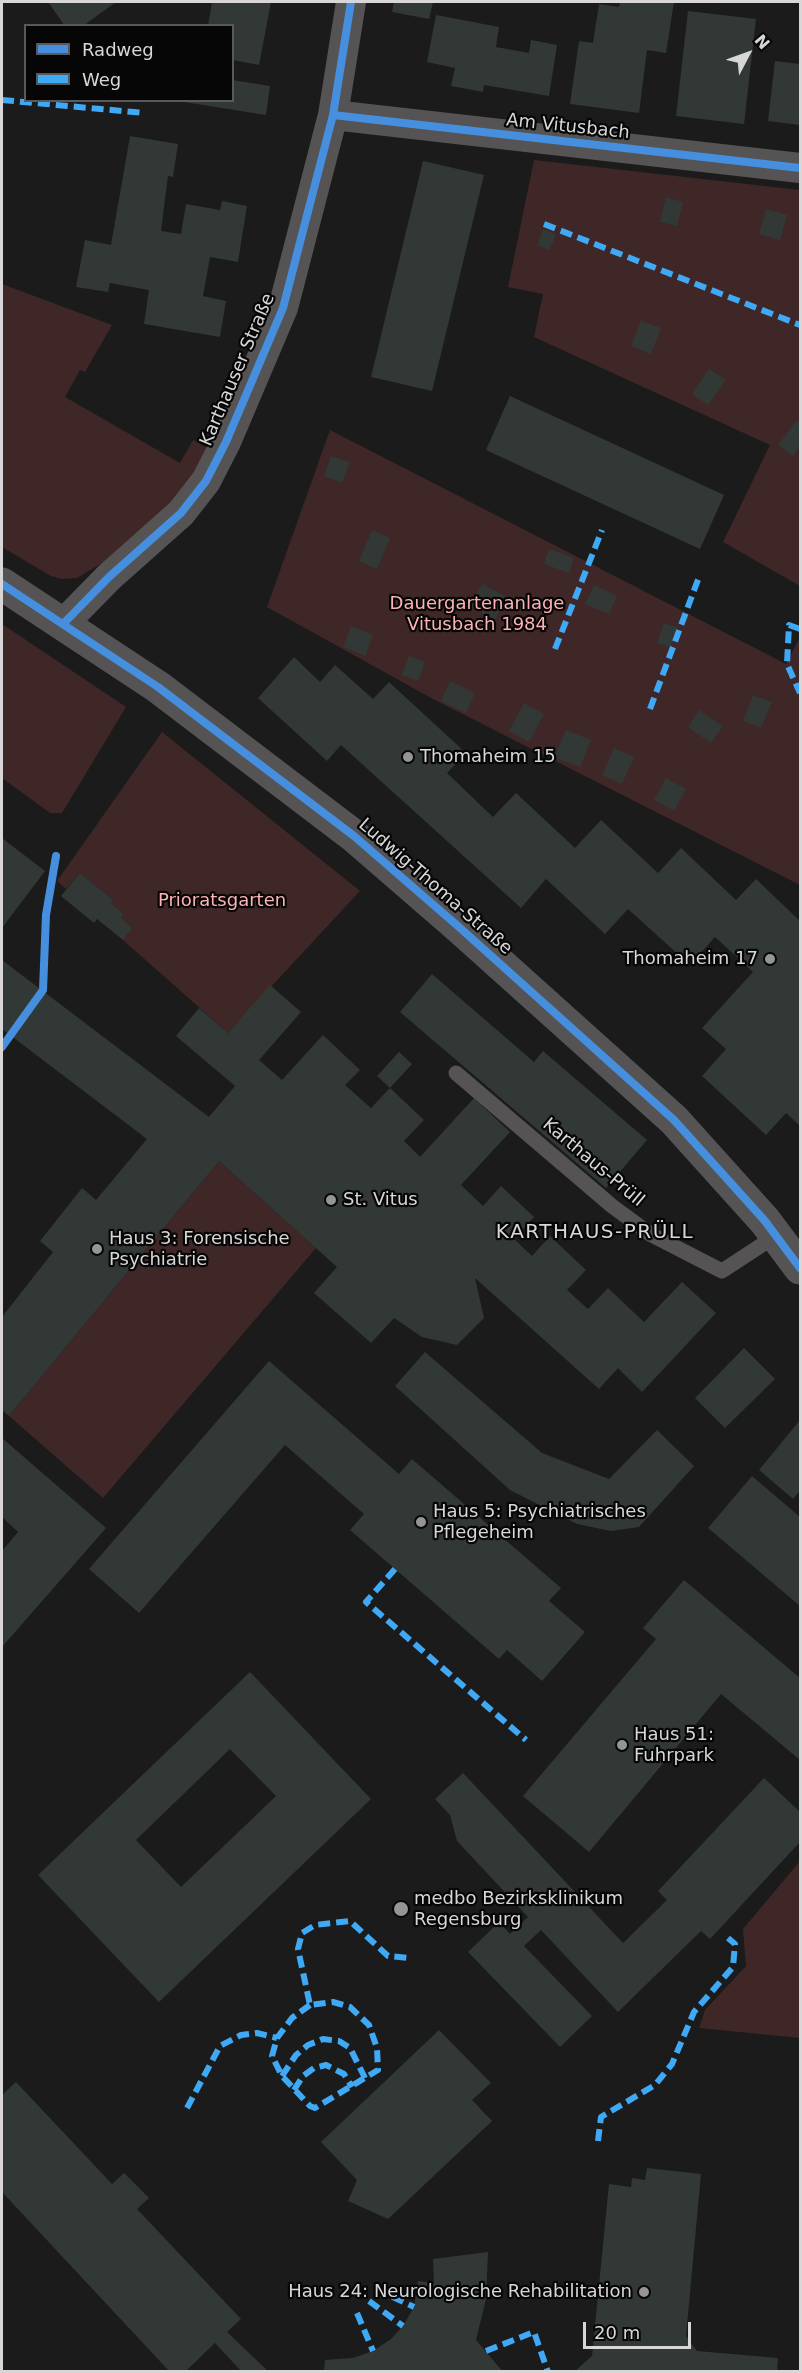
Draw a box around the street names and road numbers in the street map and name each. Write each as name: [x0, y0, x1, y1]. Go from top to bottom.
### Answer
street label: Am Vitusbach: [505, 110, 631, 144]
street label: Karthauser Straße: [196, 290, 280, 450]
street label: Ludwig-Thoma-Straße: [354, 814, 516, 960]
street label: Karthaus-Prüll: [538, 1114, 648, 1212]

